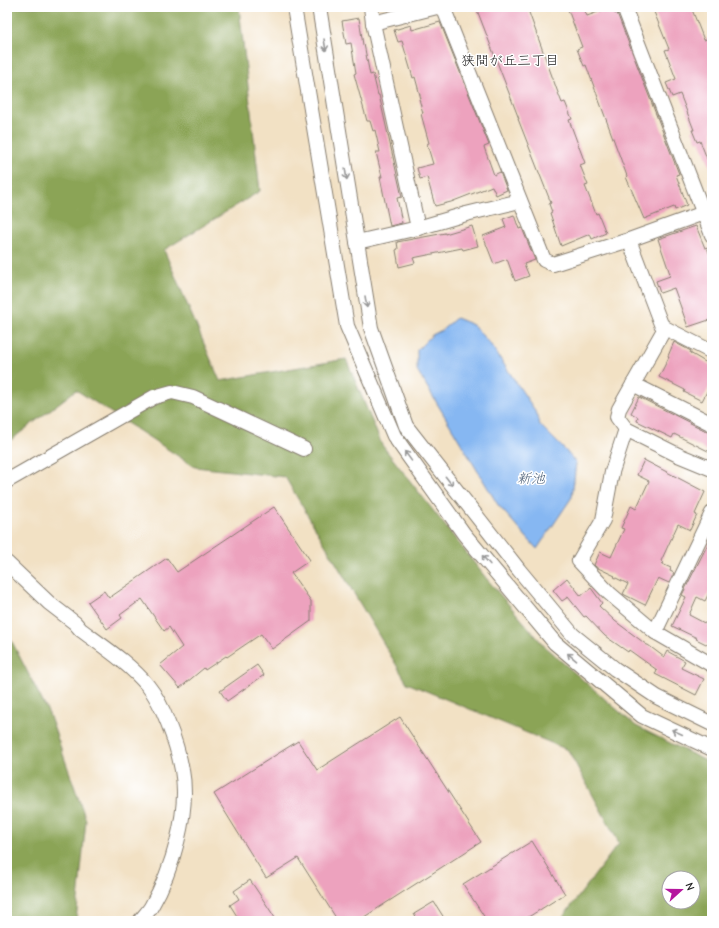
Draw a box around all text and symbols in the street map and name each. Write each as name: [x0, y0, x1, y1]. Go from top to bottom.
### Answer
one-way arrow: [321, 39, 329, 52]
district label: 狭間が丘三丁目: [461, 52, 559, 69]
one-way arrow: [342, 167, 350, 180]
one-way arrow: [363, 295, 371, 308]
one-way arrow: [404, 450, 412, 461]
water label: 新池: [517, 470, 546, 487]
one-way arrow: [445, 475, 454, 486]
one-way arrow: [481, 554, 490, 565]
one-way arrow: [566, 652, 577, 661]
one-way arrow: [671, 728, 683, 735]
north arrow: [661, 870, 701, 910]
text: N: [683, 881, 697, 892]

